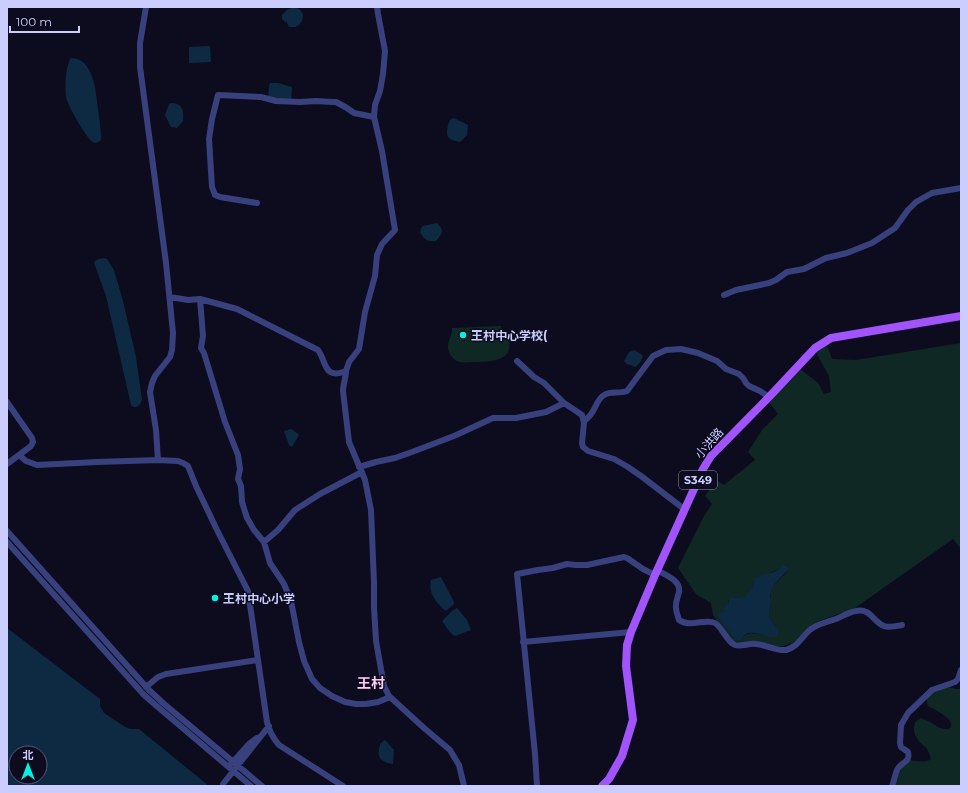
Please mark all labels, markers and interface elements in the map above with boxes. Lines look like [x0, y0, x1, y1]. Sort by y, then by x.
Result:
scale bar [10, 8, 79, 34]
text: 100 m [16, 14, 52, 29]
place label: 王村中心学校( [471, 328, 548, 343]
marker: 王村中心学校( [458, 330, 468, 340]
street label: 小洪路 [692, 424, 726, 462]
road number: S349 [679, 471, 717, 489]
place label: 王村中心小学 [223, 591, 295, 606]
marker: 王村中心小学 [210, 593, 220, 603]
district label: 王村 [357, 674, 385, 692]
north arrow [8, 745, 48, 785]
text: 北 [23, 748, 34, 762]

